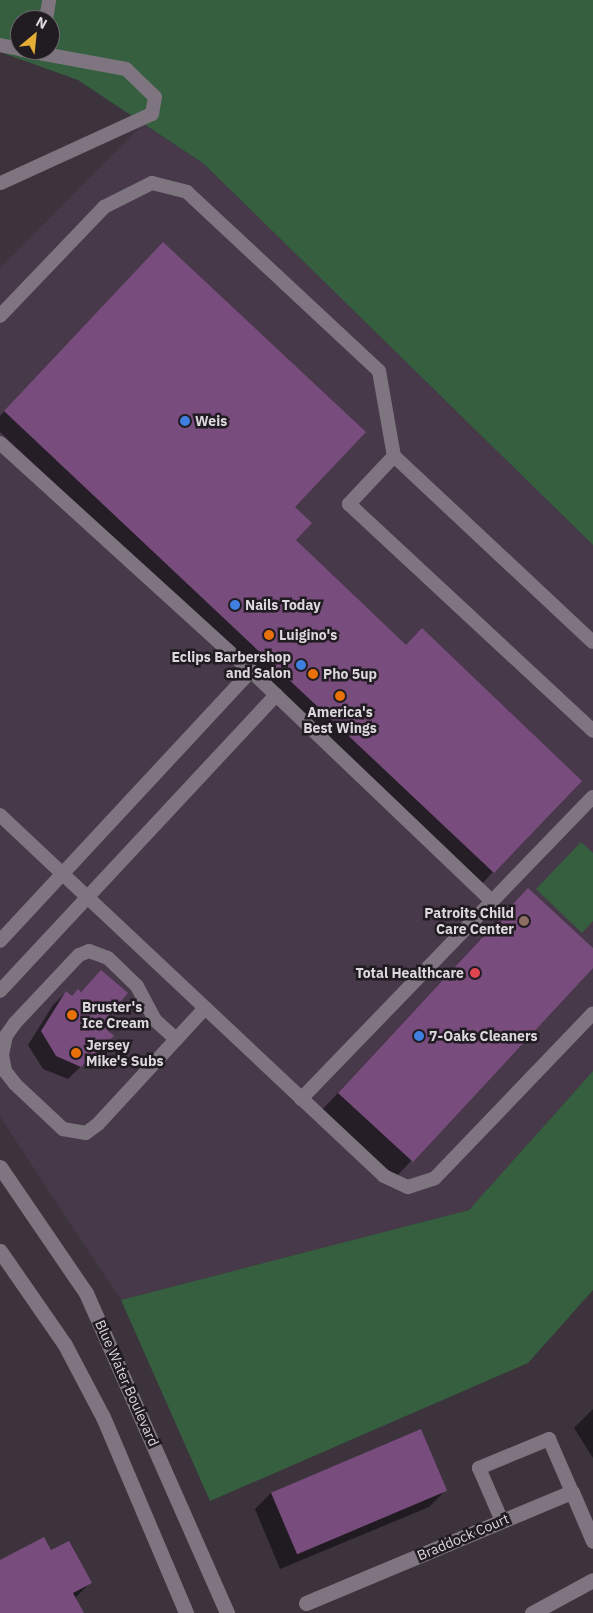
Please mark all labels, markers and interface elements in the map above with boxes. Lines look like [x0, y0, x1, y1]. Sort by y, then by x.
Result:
north arrow [10, 10, 60, 60]
text: N [33, 12, 50, 33]
place label: Weis [195, 413, 227, 429]
marker: Weis [179, 415, 191, 427]
place label: Nails Today [245, 597, 321, 613]
marker: Nails Today [229, 599, 241, 611]
place label: Luigino's [279, 627, 337, 643]
marker: Luigino's [263, 629, 275, 641]
place label: Eclips Barbershop and Salon [171, 649, 291, 682]
marker: Eclips Barbershop and Salon [295, 659, 307, 671]
place label: Pho 5up [323, 666, 377, 682]
marker: Pho 5up [307, 668, 319, 680]
marker: America's Best Wings [334, 690, 346, 702]
place label: America's Best Wings [303, 704, 377, 736]
place label: Patroits Child Care Center [424, 905, 514, 938]
marker: Patroits Child Care Center [518, 915, 530, 927]
place label: Total Healthcare [356, 965, 464, 981]
marker: Total Healthcare [468, 966, 482, 980]
place label: Bruster's Ice Cream [82, 999, 149, 1032]
marker: Bruster's Ice Cream [66, 1009, 78, 1021]
place label: 7-Oaks Cleaners [429, 1028, 538, 1044]
marker: 7-Oaks Cleaners [413, 1030, 425, 1042]
place label: Jersey Mike's Subs [86, 1037, 164, 1070]
marker: Jersey Mike's Subs [70, 1047, 82, 1059]
street label: Blue Water Boulevard [92, 1317, 162, 1449]
street label: Braddock Court [415, 1510, 511, 1564]

